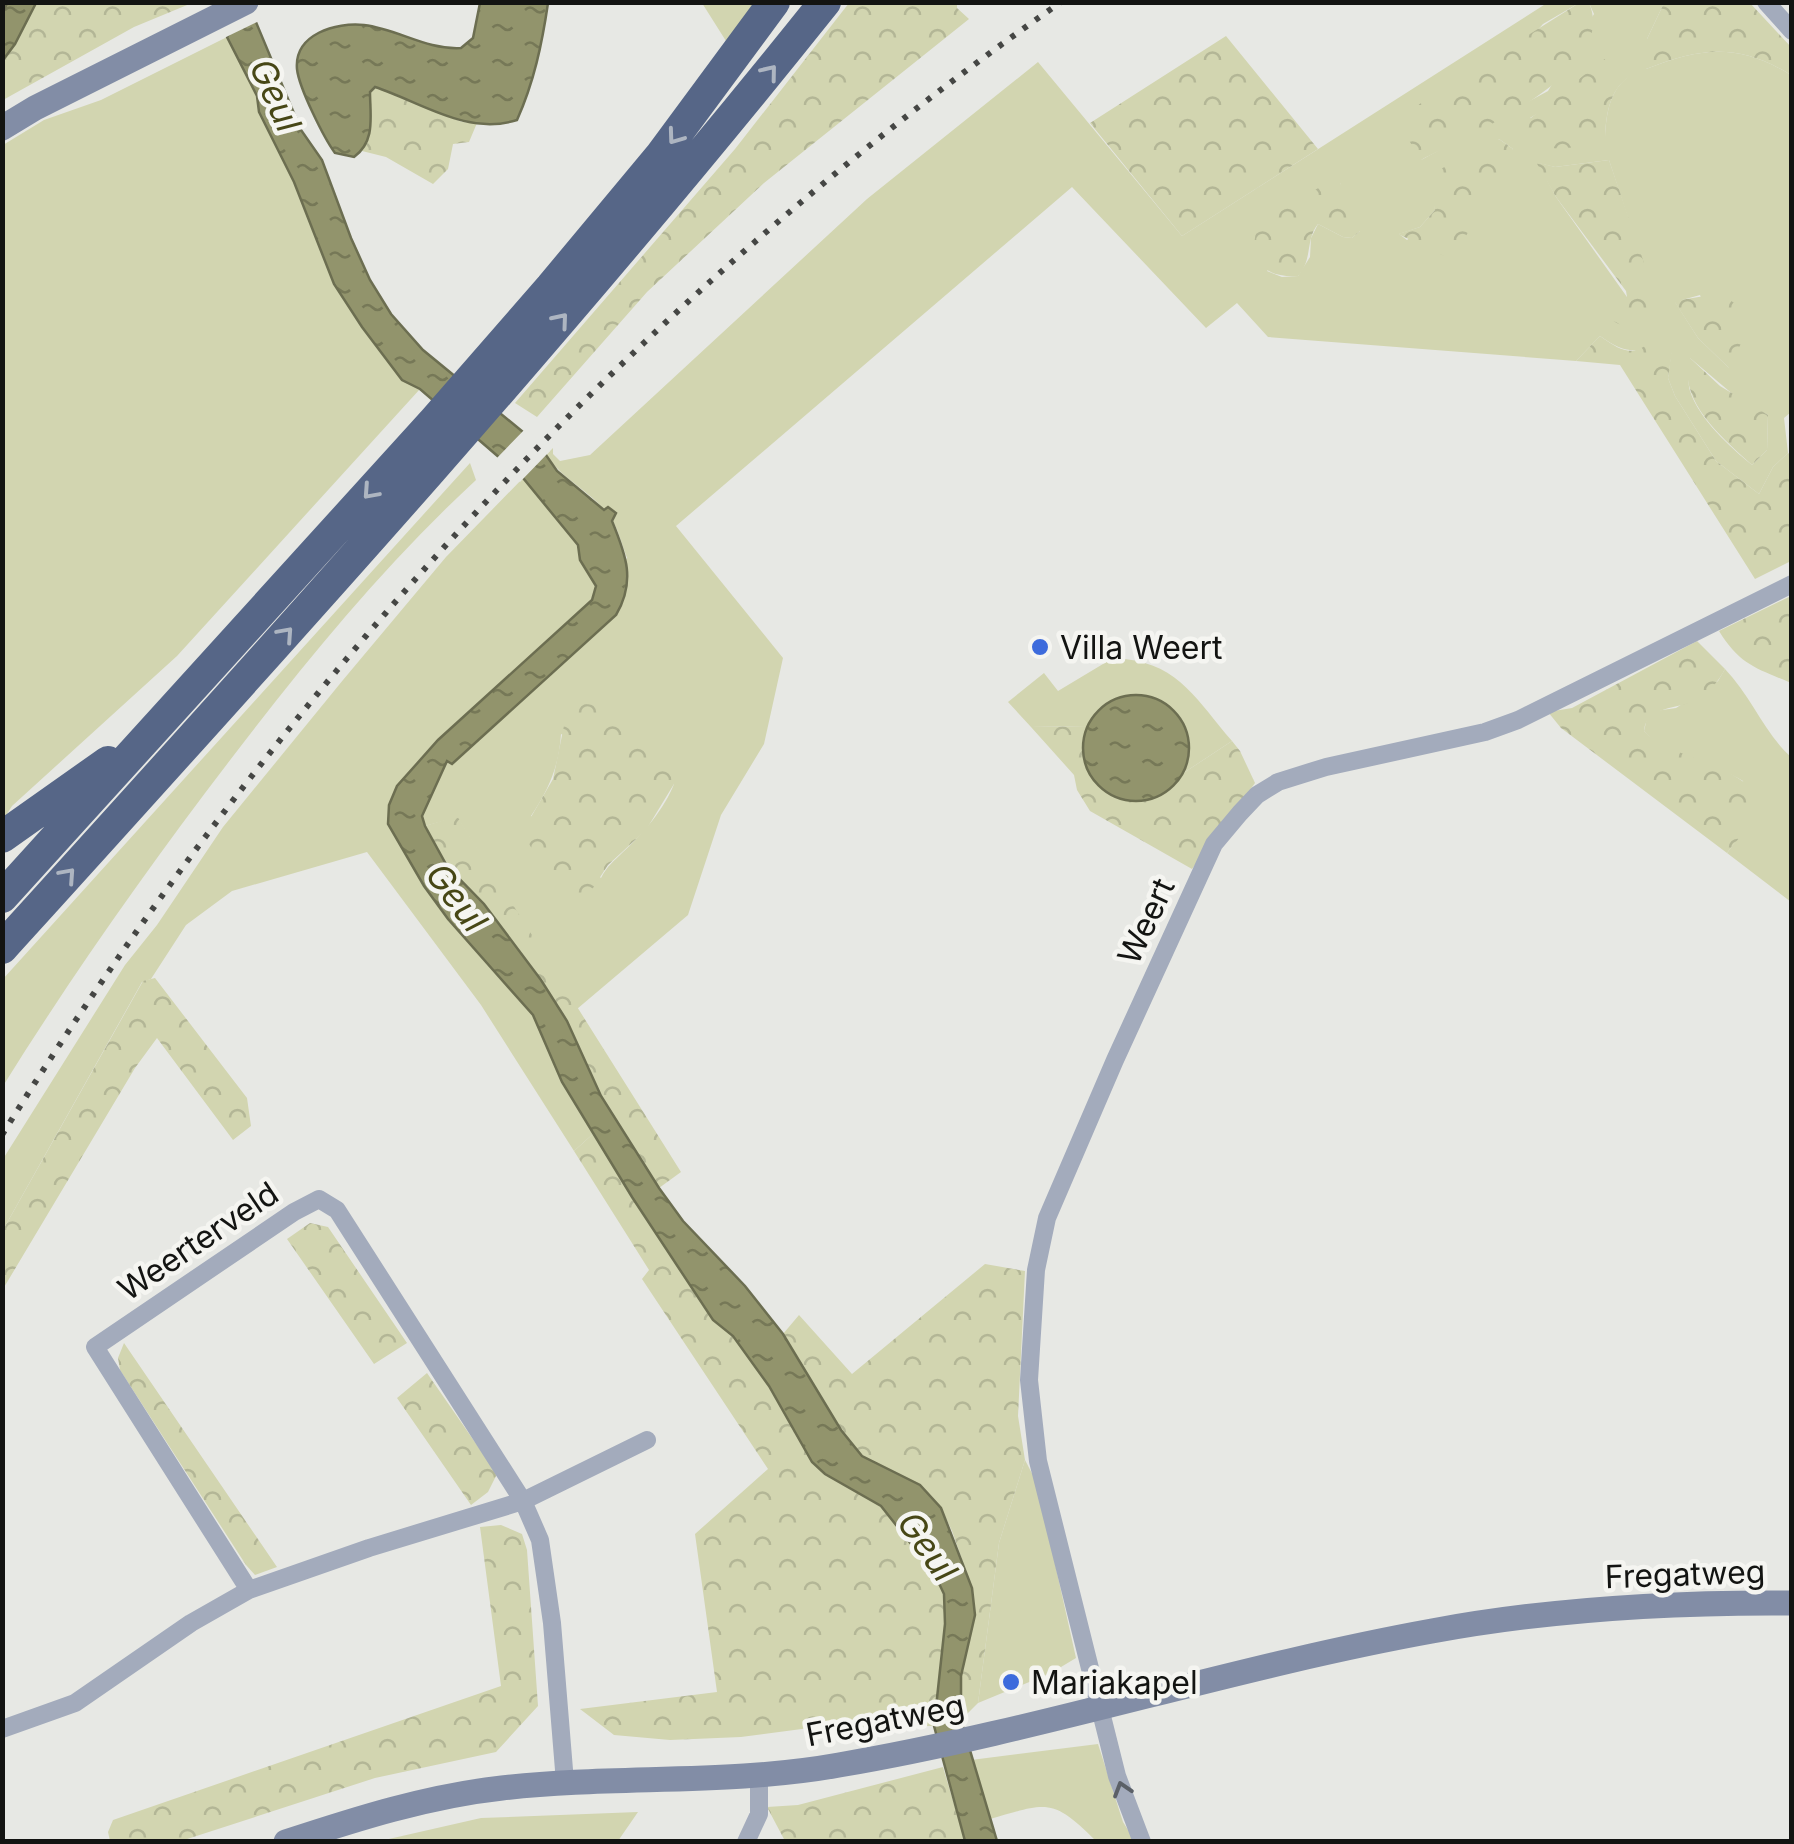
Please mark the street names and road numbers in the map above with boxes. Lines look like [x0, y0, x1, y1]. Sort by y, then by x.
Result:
street label: Weert [1109, 872, 1183, 970]
street label: Weerterveld [111, 1173, 285, 1309]
street label: Fregatweg [1604, 1552, 1766, 1596]
street label: Fregatweg [802, 1686, 968, 1754]

